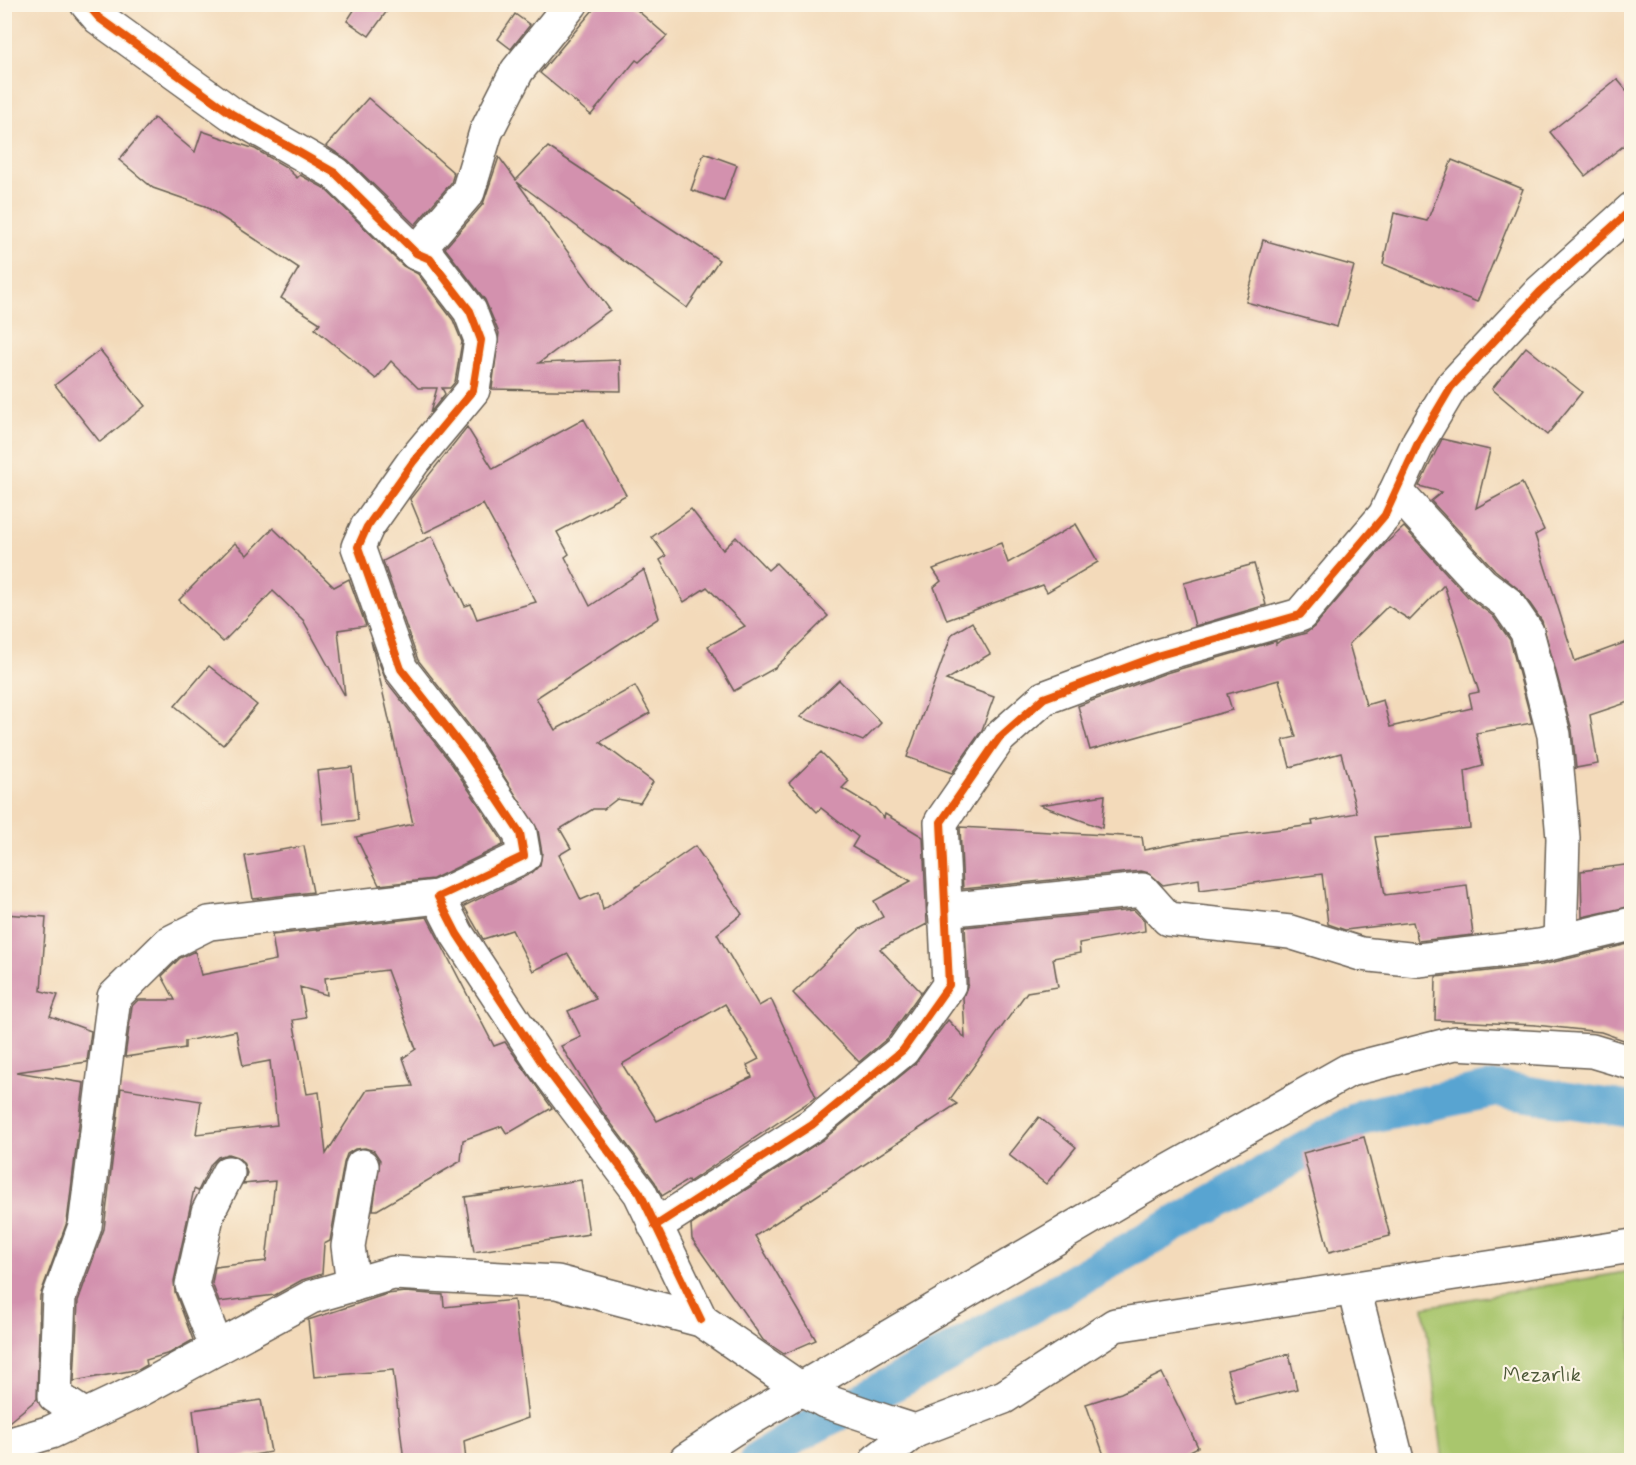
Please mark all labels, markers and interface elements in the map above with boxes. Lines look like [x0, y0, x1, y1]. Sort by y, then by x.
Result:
park label: Mezarlık [1503, 1362, 1581, 1389]

